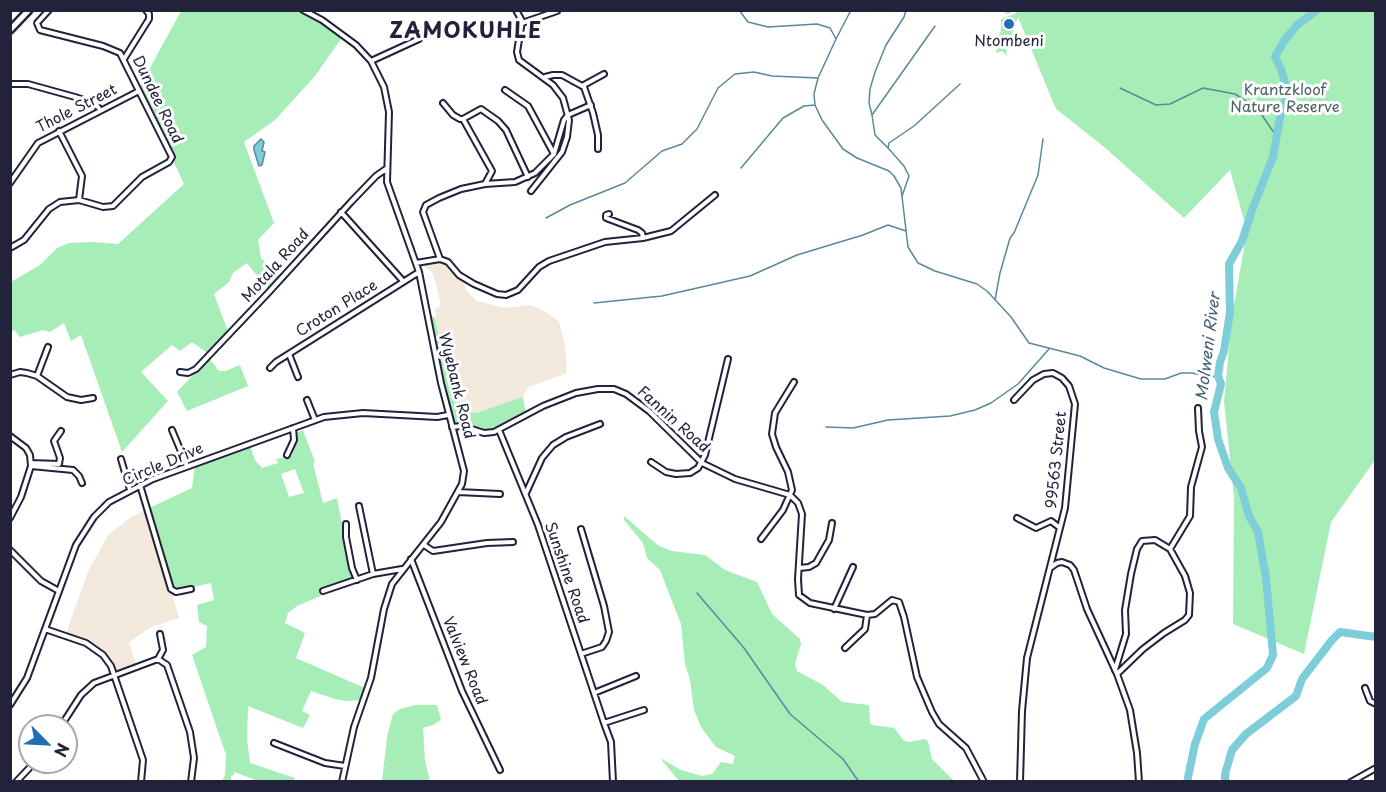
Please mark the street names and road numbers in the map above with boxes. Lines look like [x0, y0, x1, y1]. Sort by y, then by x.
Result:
street label: Dundee Road [128, 53, 186, 147]
street label: Thole Street [34, 81, 120, 137]
street label: Motala Road [239, 226, 313, 306]
street label: Croton Place [293, 277, 381, 341]
street label: Wyebank Road [434, 331, 478, 441]
street label: Fannin Road [633, 383, 713, 457]
street label: 99563 Street [1043, 411, 1071, 509]
street label: Circle Drive [120, 440, 206, 490]
street label: Sunshine Road [540, 520, 592, 626]
street label: Valview Road [438, 614, 490, 708]

